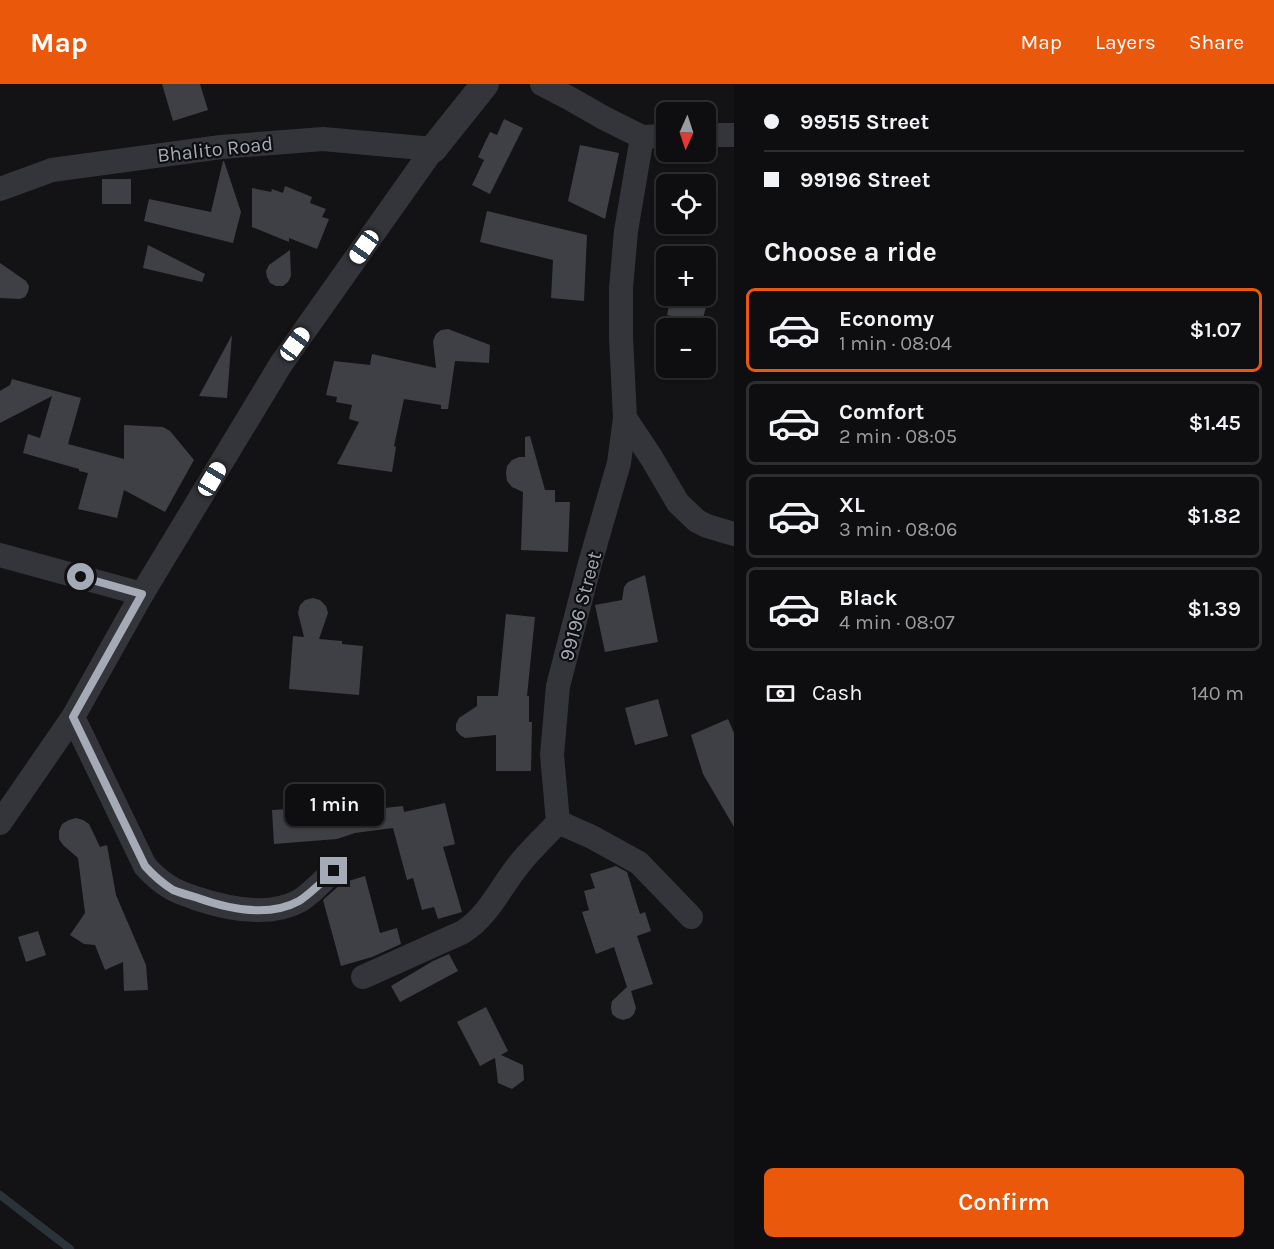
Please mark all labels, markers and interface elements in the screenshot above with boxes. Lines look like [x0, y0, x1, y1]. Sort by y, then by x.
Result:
text: Map [30, 26, 88, 59]
text: Map [1020, 30, 1062, 54]
text: Layers [1095, 30, 1156, 54]
text: Share [1189, 30, 1244, 54]
north arrow [656, 102, 716, 162]
map controls [656, 102, 716, 378]
text: 99515 Street [800, 109, 929, 135]
street label: Bhalito Road [156, 132, 274, 167]
text: 99196 Street [800, 167, 930, 193]
button: locate [656, 174, 716, 234]
car [346, 227, 382, 267]
text: Choose a ride [764, 236, 937, 268]
button: + [656, 246, 716, 306]
icon: car [767, 303, 821, 357]
text: Economy [839, 306, 934, 332]
text: $1.07 [1190, 317, 1241, 343]
button: − [656, 318, 716, 378]
car [277, 324, 313, 364]
text: 1 min · 08:04 [839, 332, 952, 355]
icon: car [767, 396, 821, 450]
text: Comfort [839, 399, 924, 425]
text: $1.45 [1188, 410, 1241, 436]
text: 2 min · 08:05 [839, 425, 957, 448]
car [195, 459, 229, 499]
icon: car [767, 489, 821, 543]
text: XL [839, 492, 865, 518]
text: $1.82 [1187, 503, 1241, 529]
text: 3 min · 08:06 [839, 518, 957, 541]
street label: 99196 Street [555, 548, 606, 663]
route start [67, 563, 94, 590]
icon: car [767, 582, 821, 636]
text: Black [839, 585, 898, 611]
text: $1.39 [1187, 596, 1241, 622]
text: 4 min · 08:07 [839, 611, 955, 634]
icon: cash [764, 677, 797, 710]
text: Cash [812, 680, 862, 706]
text: 140 m [1191, 682, 1244, 705]
callout: 1 min [284, 784, 384, 826]
text: 1 min [310, 793, 359, 816]
route end [320, 857, 347, 884]
button: Confirm [764, 1168, 1244, 1237]

